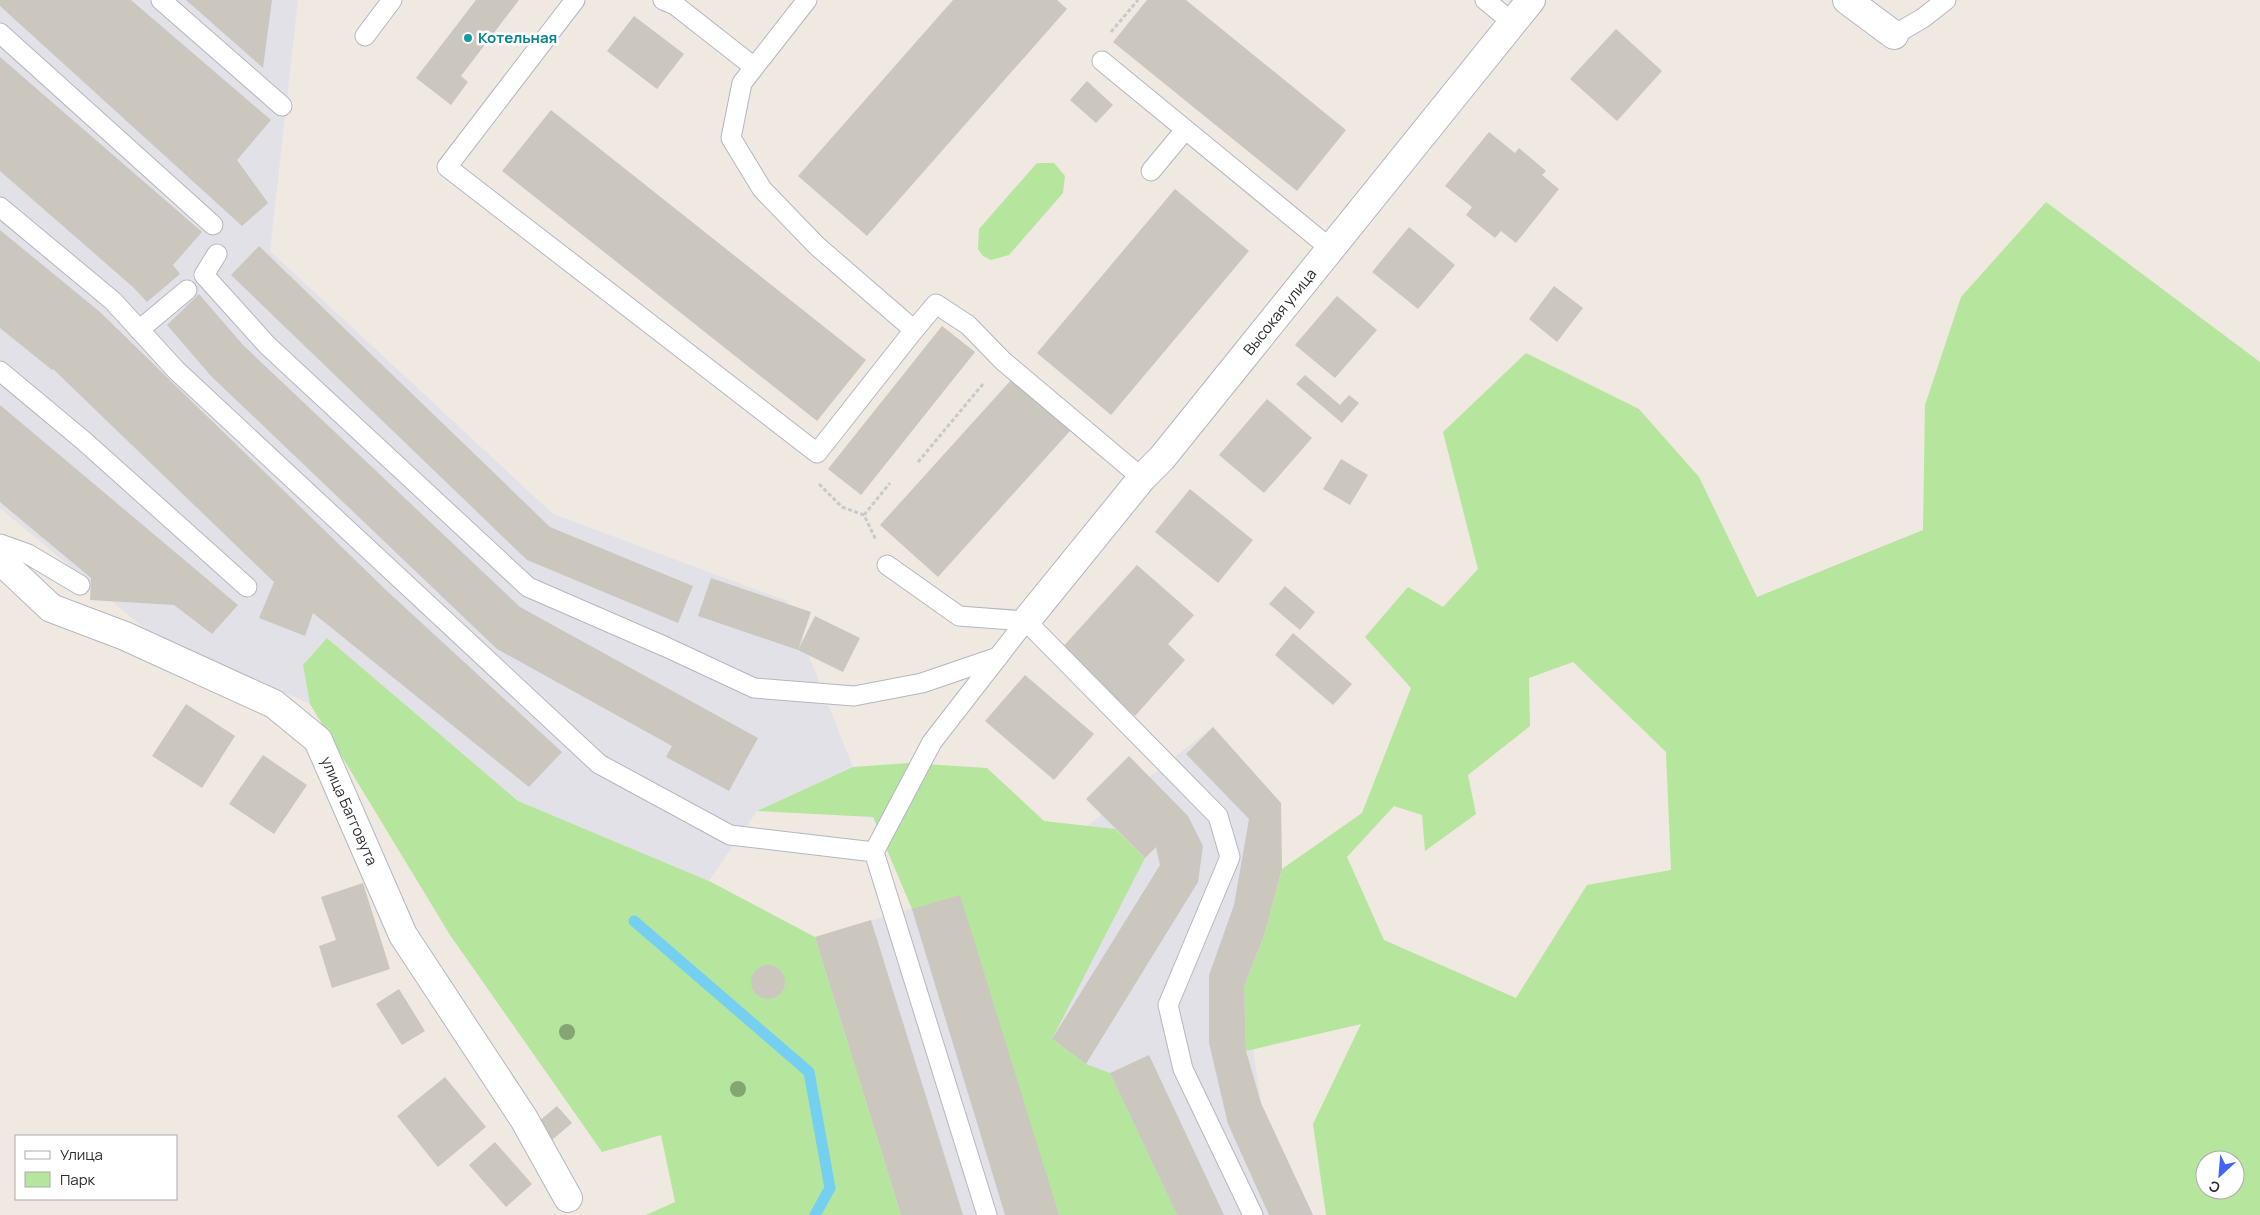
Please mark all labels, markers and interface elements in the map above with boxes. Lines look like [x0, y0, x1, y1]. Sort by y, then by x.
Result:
place label: Котельная [478, 27, 557, 48]
marker: Котельная [462, 32, 474, 44]
street label: Высокая улица [1238, 264, 1321, 359]
street label: улица Багговута [316, 753, 383, 869]
legend [15, 1135, 178, 1200]
text: Улица [60, 1144, 103, 1165]
north arrow [2195, 1150, 2245, 1200]
text: Парк [60, 1169, 96, 1190]
text: С [2205, 1176, 2223, 1198]

